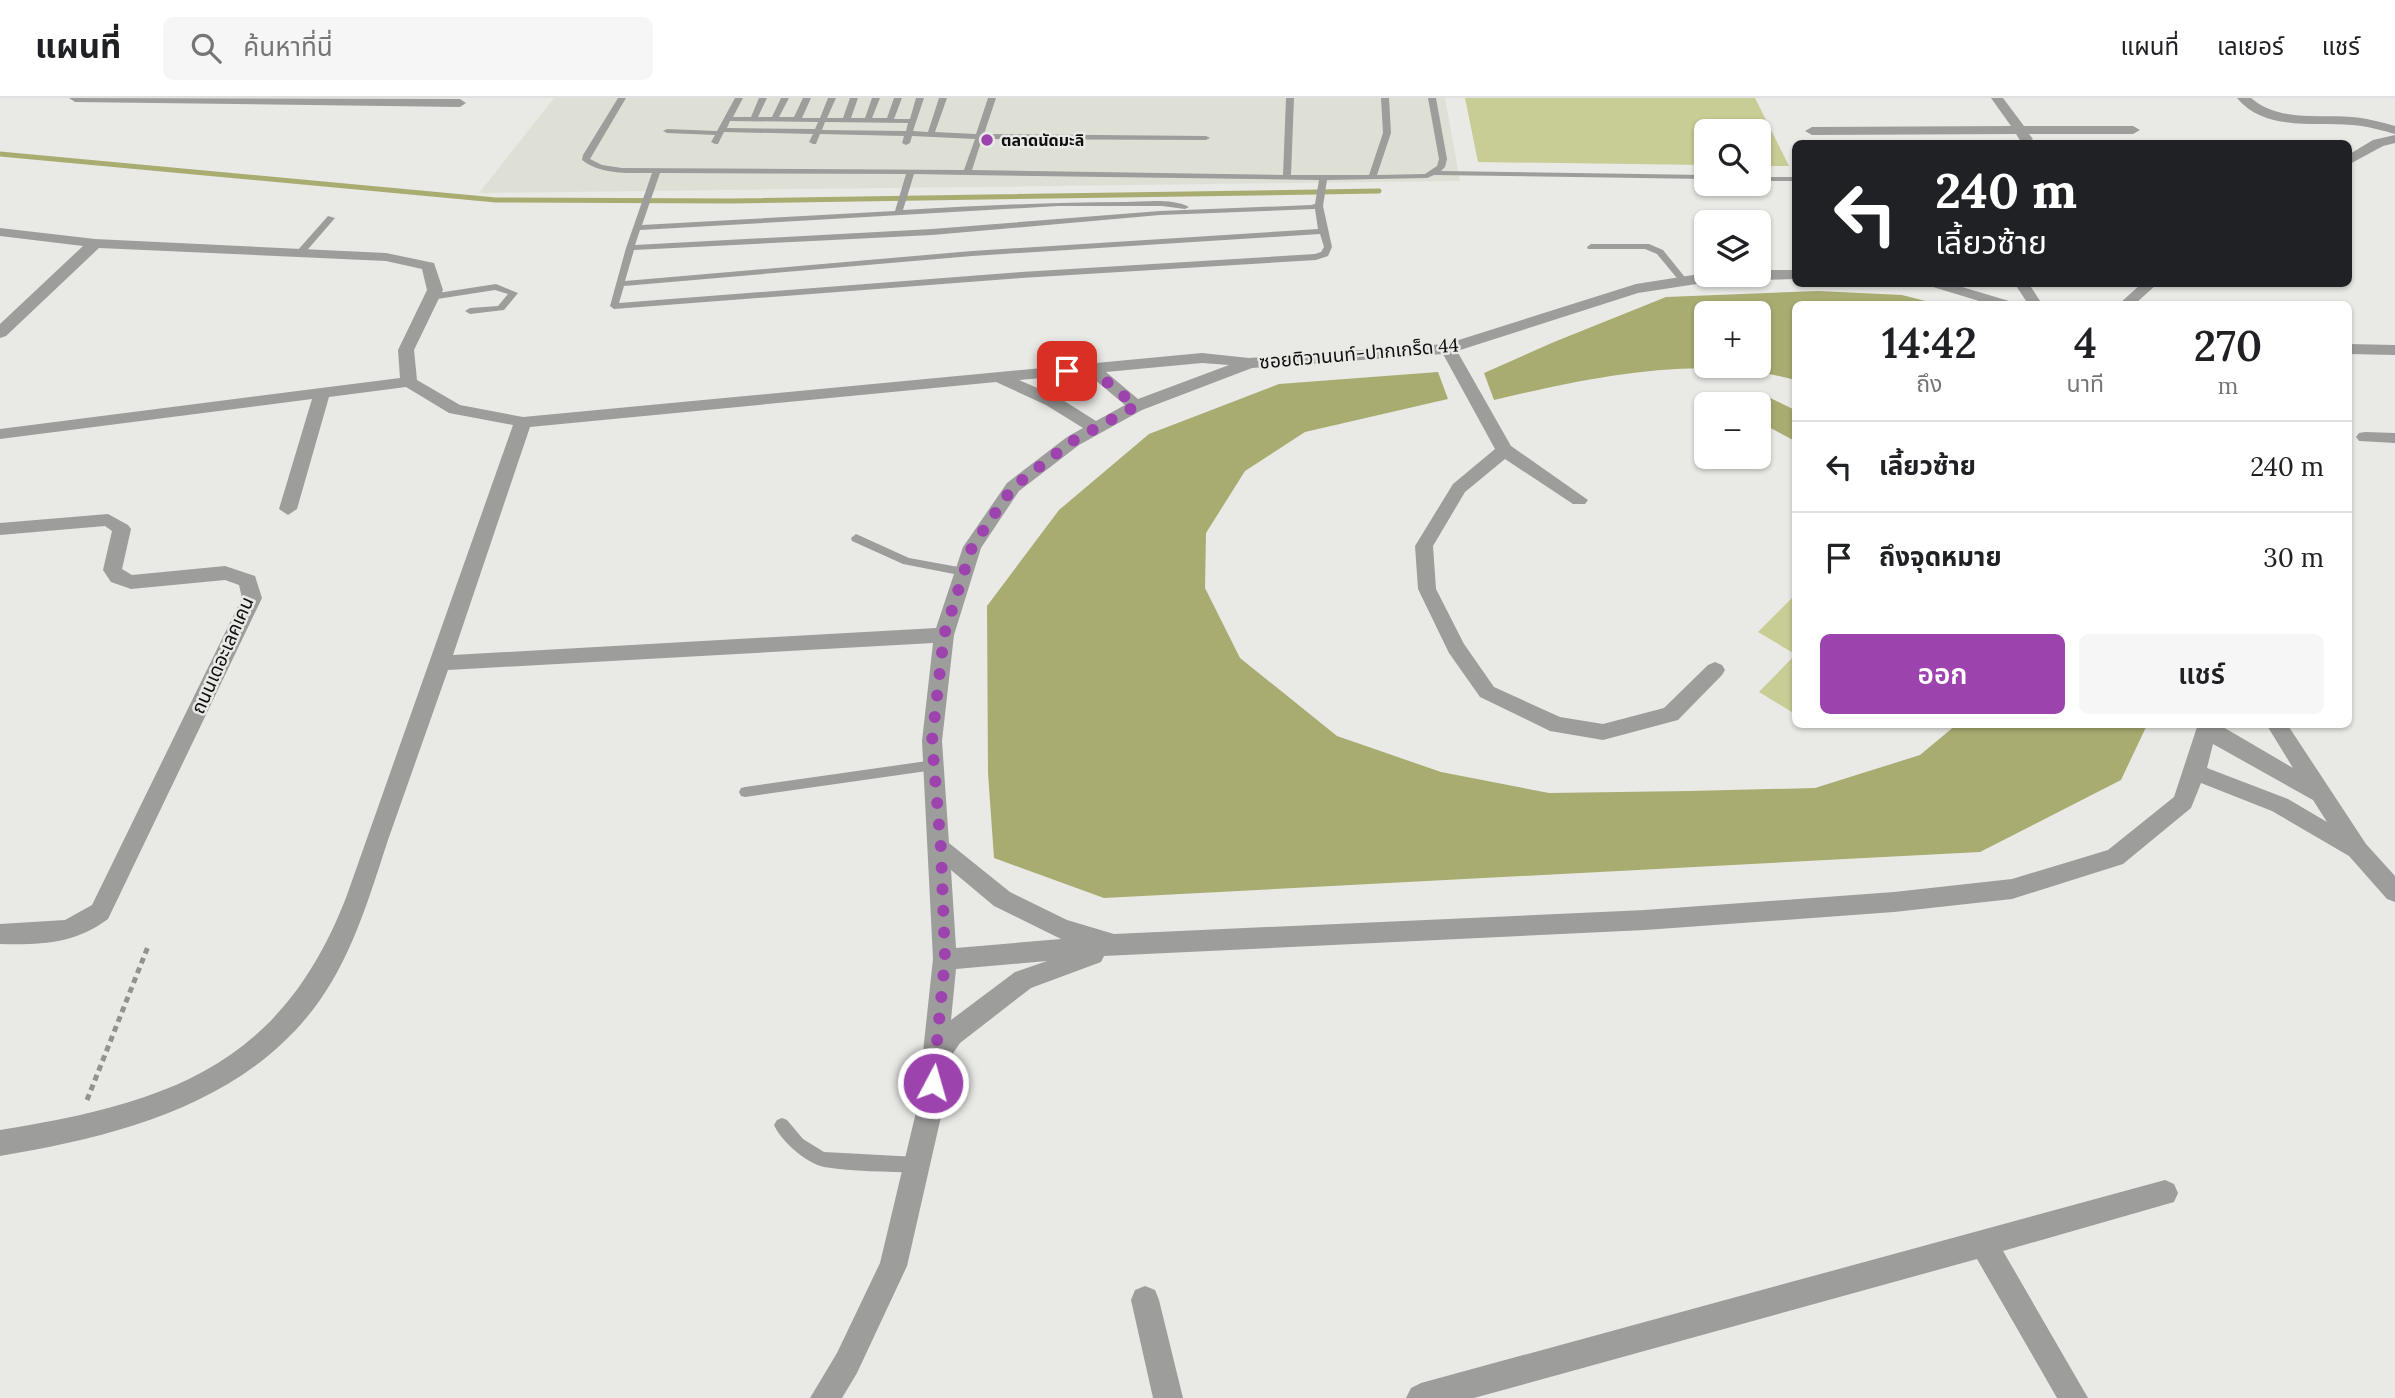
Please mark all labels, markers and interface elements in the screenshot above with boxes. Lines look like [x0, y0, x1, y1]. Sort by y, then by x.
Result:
search box [163, 17, 653, 80]
text: แผนที่ [35, 25, 121, 67]
icon: search [187, 29, 225, 67]
text: ค้นหาที่นี่ [243, 30, 333, 63]
text: แผนที่ [2121, 31, 2179, 62]
text: เลเยอร์ [2217, 31, 2284, 62]
text: แชร์ [2322, 31, 2360, 62]
map controls [1694, 119, 1771, 469]
button: search [1694, 119, 1771, 196]
place label: ตลาดนัดมะลิ [1001, 130, 1084, 150]
marker: ตลาดนัดมะลิ [979, 132, 995, 148]
text: 240 m [1935, 159, 2077, 221]
icon: left [1820, 168, 1911, 259]
button: layers [1694, 210, 1771, 287]
text: เลี้ยวซ้าย [1935, 222, 2047, 263]
button: + [1694, 301, 1771, 378]
text: 14:42 [1882, 316, 1977, 370]
text: 4 [2074, 316, 2097, 370]
text: 270 [2194, 319, 2262, 373]
street label: ซอยติวานนท์-ปากเกร็ด 44 [1258, 332, 1460, 374]
pin [1037, 341, 1097, 401]
icon: arrive [1048, 352, 1086, 390]
text: ถึง [1916, 369, 1942, 398]
text: นาที [2067, 369, 2104, 398]
text: m [2218, 371, 2238, 400]
button: − [1694, 392, 1771, 469]
icon: left [1820, 448, 1858, 486]
text: เลี้ยวซ้าย [1879, 449, 1976, 482]
text: 240 m [2250, 450, 2324, 483]
icon: arrive [1820, 539, 1858, 577]
text: ถึงจุดหมาย [1879, 540, 2002, 573]
text: 30 m [2263, 541, 2324, 574]
street label: ถนนเดอะเลคเคน [185, 593, 259, 717]
button: ออก [1820, 634, 2065, 714]
button: แชร์ [2079, 634, 2324, 714]
position arrow [896, 1046, 970, 1120]

